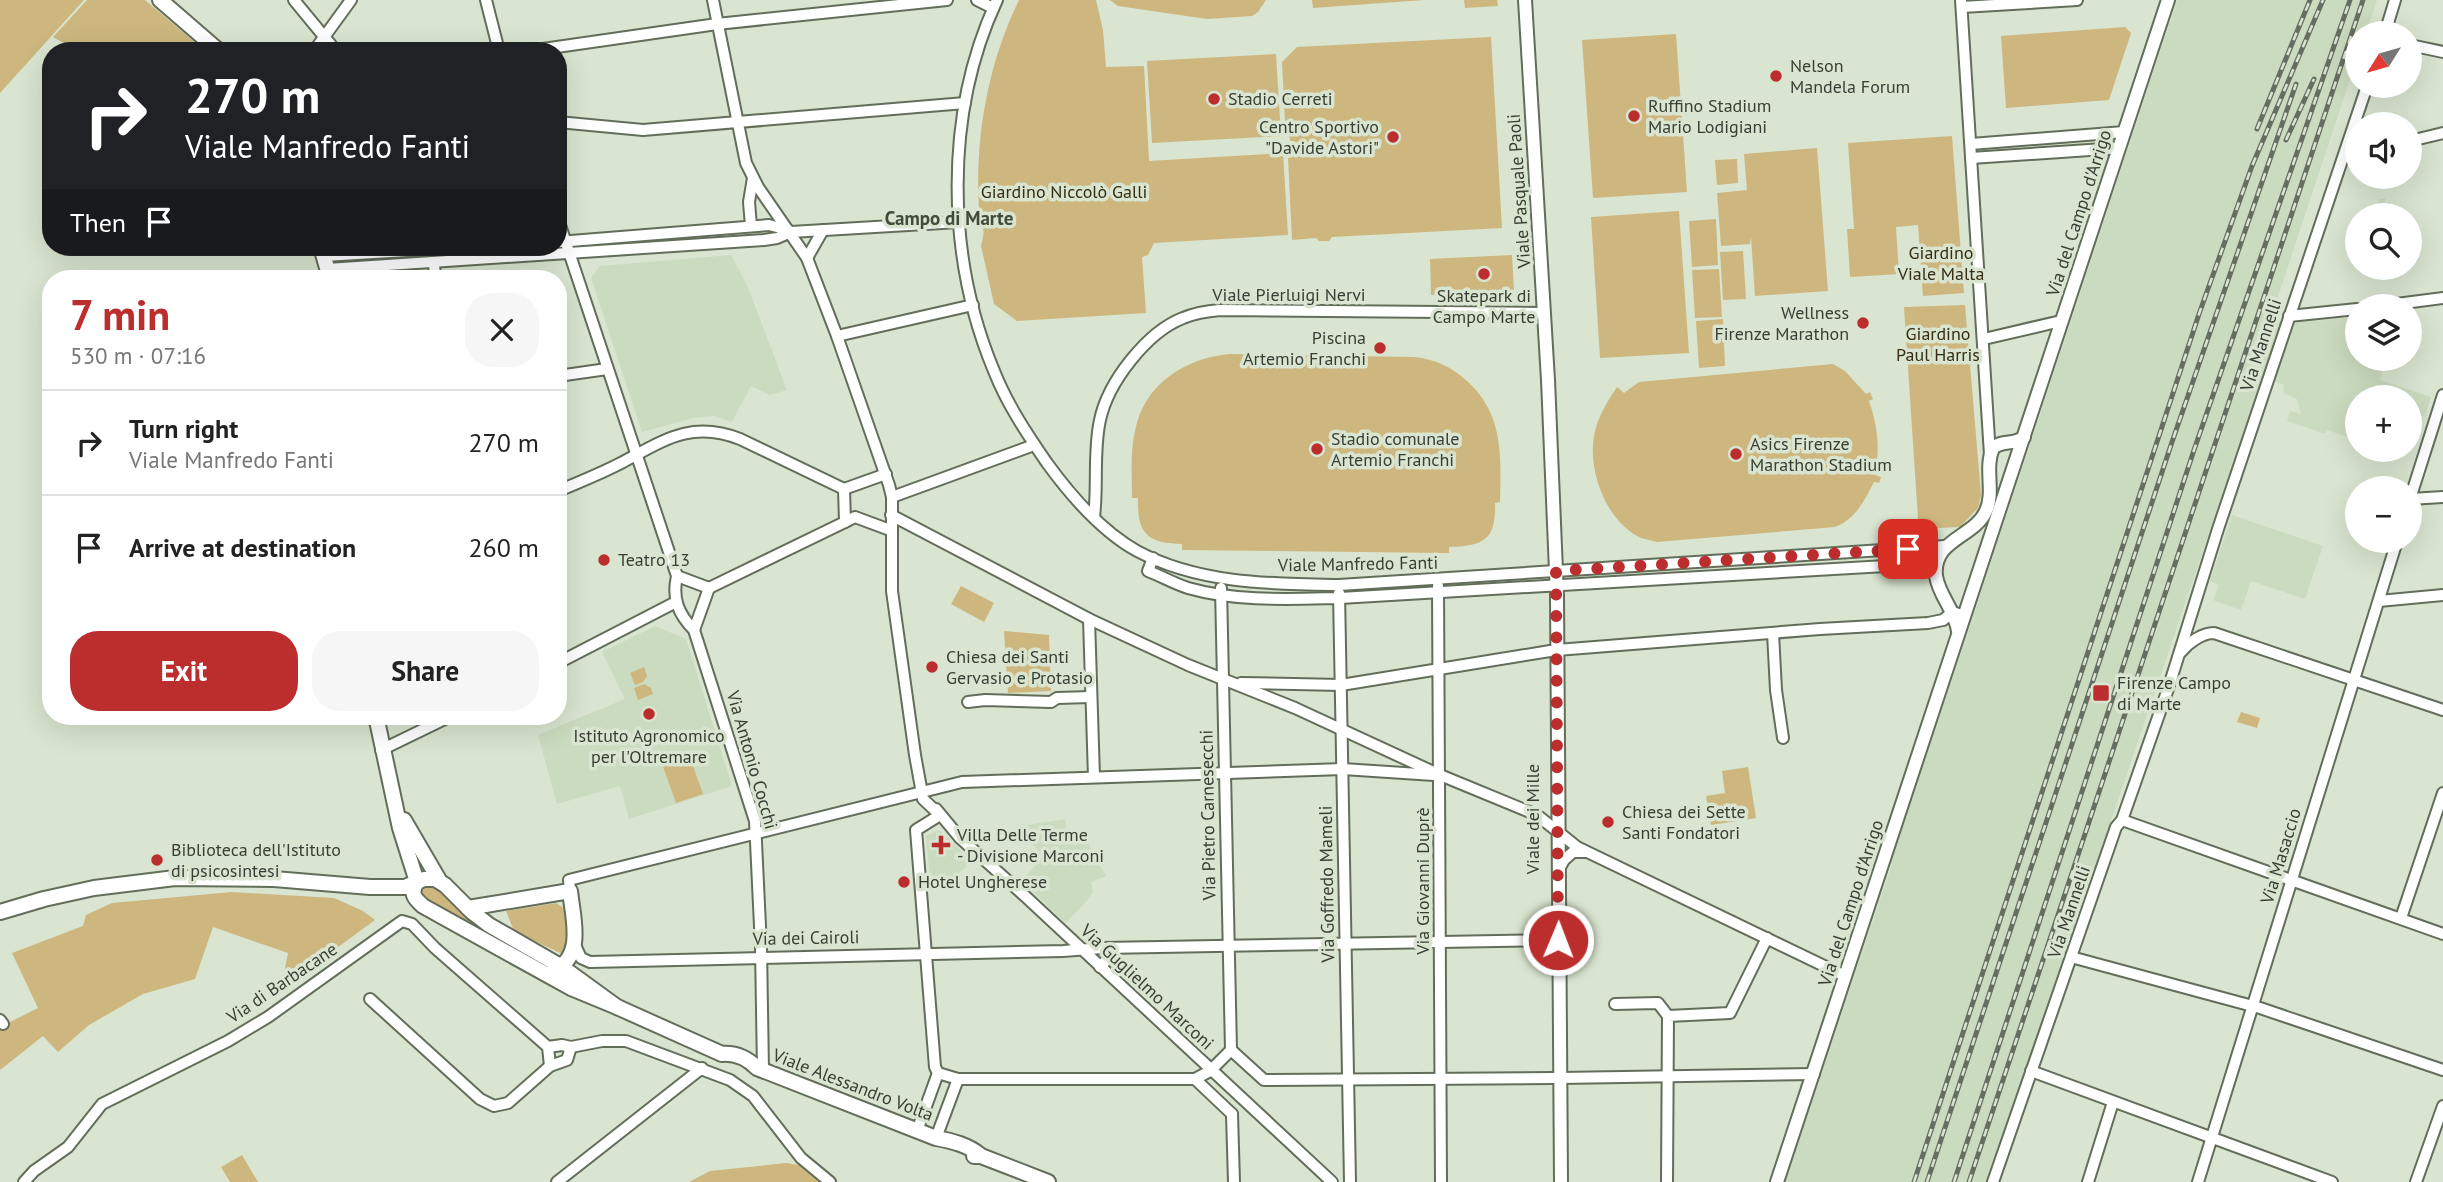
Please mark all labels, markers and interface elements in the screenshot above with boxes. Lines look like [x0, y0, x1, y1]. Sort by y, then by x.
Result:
north arrow [2345, 21, 2422, 98]
map controls [2345, 21, 2422, 553]
place label: Nelson Mandela Forum [1790, 54, 1910, 98]
text: 270 m [185, 63, 320, 127]
marker: Nelson Mandela Forum [1768, 68, 1784, 84]
icon: right [70, 70, 161, 161]
place label: Stadio Cerreti [1228, 87, 1333, 110]
marker: Stadio Cerreti [1206, 91, 1222, 107]
place label: Ruffino Stadium Mario Lodigiani [1648, 94, 1771, 138]
marker: Ruffino Stadium Mario Lodigiani [1626, 108, 1642, 124]
button: sound [2345, 112, 2422, 189]
street label: Viale Pasquale Paoli [1502, 113, 1535, 270]
place label: Centro Sportivo "Davide Astori" [1259, 115, 1379, 159]
text: Viale Manfredo Fanti [185, 125, 470, 167]
street label: Via del Campo d'Arrigo [2040, 127, 2116, 300]
marker: Centro Sportivo "Davide Astori" [1385, 129, 1401, 145]
park label: Giardino Niccolò Galli [981, 180, 1147, 203]
icon: arrive [140, 203, 178, 241]
button: search [2345, 203, 2422, 280]
text: Then [70, 206, 126, 239]
district label: Campo di Marte [885, 206, 1013, 230]
park label: Giardino Viale Malta [1897, 241, 1984, 285]
marker: Skatepark di Campo Marte [1476, 266, 1492, 282]
street label: Viale Pierluigi Nervi [1211, 283, 1366, 306]
place label: Skatepark di Campo Marte [1433, 284, 1535, 328]
text: 7 min [70, 287, 170, 342]
button: close [465, 293, 539, 367]
button: layers [2345, 294, 2422, 371]
street label: Via Mannelli [2234, 296, 2286, 395]
place label: Wellness Firenze Marathon [1714, 301, 1849, 345]
marker: Wellness Firenze Marathon [1855, 315, 1871, 331]
park label: Giardino Paul Harris [1896, 322, 1980, 366]
place label: Piscina Artemio Franchi [1243, 326, 1366, 370]
marker: Piscina Artemio Franchi [1372, 340, 1388, 356]
text: 530 m · 07:16 [70, 341, 206, 370]
button: + [2345, 385, 2422, 462]
text: Turn right [129, 412, 238, 445]
icon: right [70, 424, 108, 462]
text: 270 m [468, 426, 539, 459]
place label: Stadio comunale Artemio Franchi [1331, 427, 1459, 471]
place label: Asics Firenze Marathon Stadium [1750, 432, 1892, 476]
marker: Stadio comunale Artemio Franchi [1309, 441, 1325, 457]
text: Viale Manfredo Fanti [129, 445, 334, 474]
marker: Asics Firenze Marathon Stadium [1728, 446, 1744, 462]
button: − [2345, 476, 2422, 553]
pin [1878, 519, 1938, 579]
icon: arrive [70, 529, 108, 567]
icon: arrive [1889, 530, 1927, 568]
text: Arrive at destination [129, 531, 356, 564]
text: 260 m [468, 531, 539, 564]
place label: Teatro 13 [618, 548, 690, 571]
street label: Viale Manfredo Fanti [1277, 551, 1438, 576]
marker: Teatro 13 [596, 552, 612, 568]
button: Exit [70, 631, 298, 711]
button: Share [312, 631, 539, 711]
place label: Chiesa dei Santi Gervasio e Protasio [946, 645, 1093, 689]
marker: Chiesa dei Santi Gervasio e Protasio [924, 659, 940, 675]
place label: Firenze Campo di Marte [2117, 671, 2231, 715]
marker: Firenze Campo di Marte [2091, 683, 2111, 703]
street label: Via Antonio Cocchi [721, 687, 783, 832]
marker: Istituto Agronomico per l'Oltremare [641, 706, 657, 722]
place label: Istituto Agronomico per l'Oltremare [573, 724, 725, 768]
street label: Via Pietro Carnesecchi [1195, 730, 1221, 901]
street label: Viale dei Mille [1521, 764, 1544, 875]
place label: Chiesa dei Sette Santi Fondatori [1622, 800, 1746, 844]
street label: Via Goffredo Mameli [1314, 805, 1339, 964]
street label: Via Masaccio [2255, 805, 2306, 907]
street label: Via Giovanni Duprè [1411, 807, 1434, 956]
marker: Chiesa dei Sette Santi Fondatori [1600, 814, 1616, 830]
street label: Via del Campo d'Arrigo [1812, 817, 1888, 990]
place label: Villa Delle Terme - Divisione Marconi [956, 823, 1104, 867]
marker: Villa Delle Terme - Divisione Marconi [931, 835, 951, 855]
place label: Biblioteca dell'Istituto di psicosintesi [171, 838, 341, 882]
marker: Biblioteca dell'Istituto di psicosintesi [149, 852, 165, 868]
street label: Via Mannelli [2042, 863, 2095, 962]
place label: Hotel Ungherese [918, 870, 1047, 893]
marker: Hotel Ungherese [896, 874, 912, 890]
position arrow [1521, 903, 1595, 977]
street label: Via Guglielmo Marconi [1075, 918, 1219, 1054]
street label: Via dei Cairoli [751, 925, 860, 950]
street label: Via di Barbacane [221, 937, 341, 1029]
street label: Viale Alessandro Volta [769, 1043, 937, 1126]

